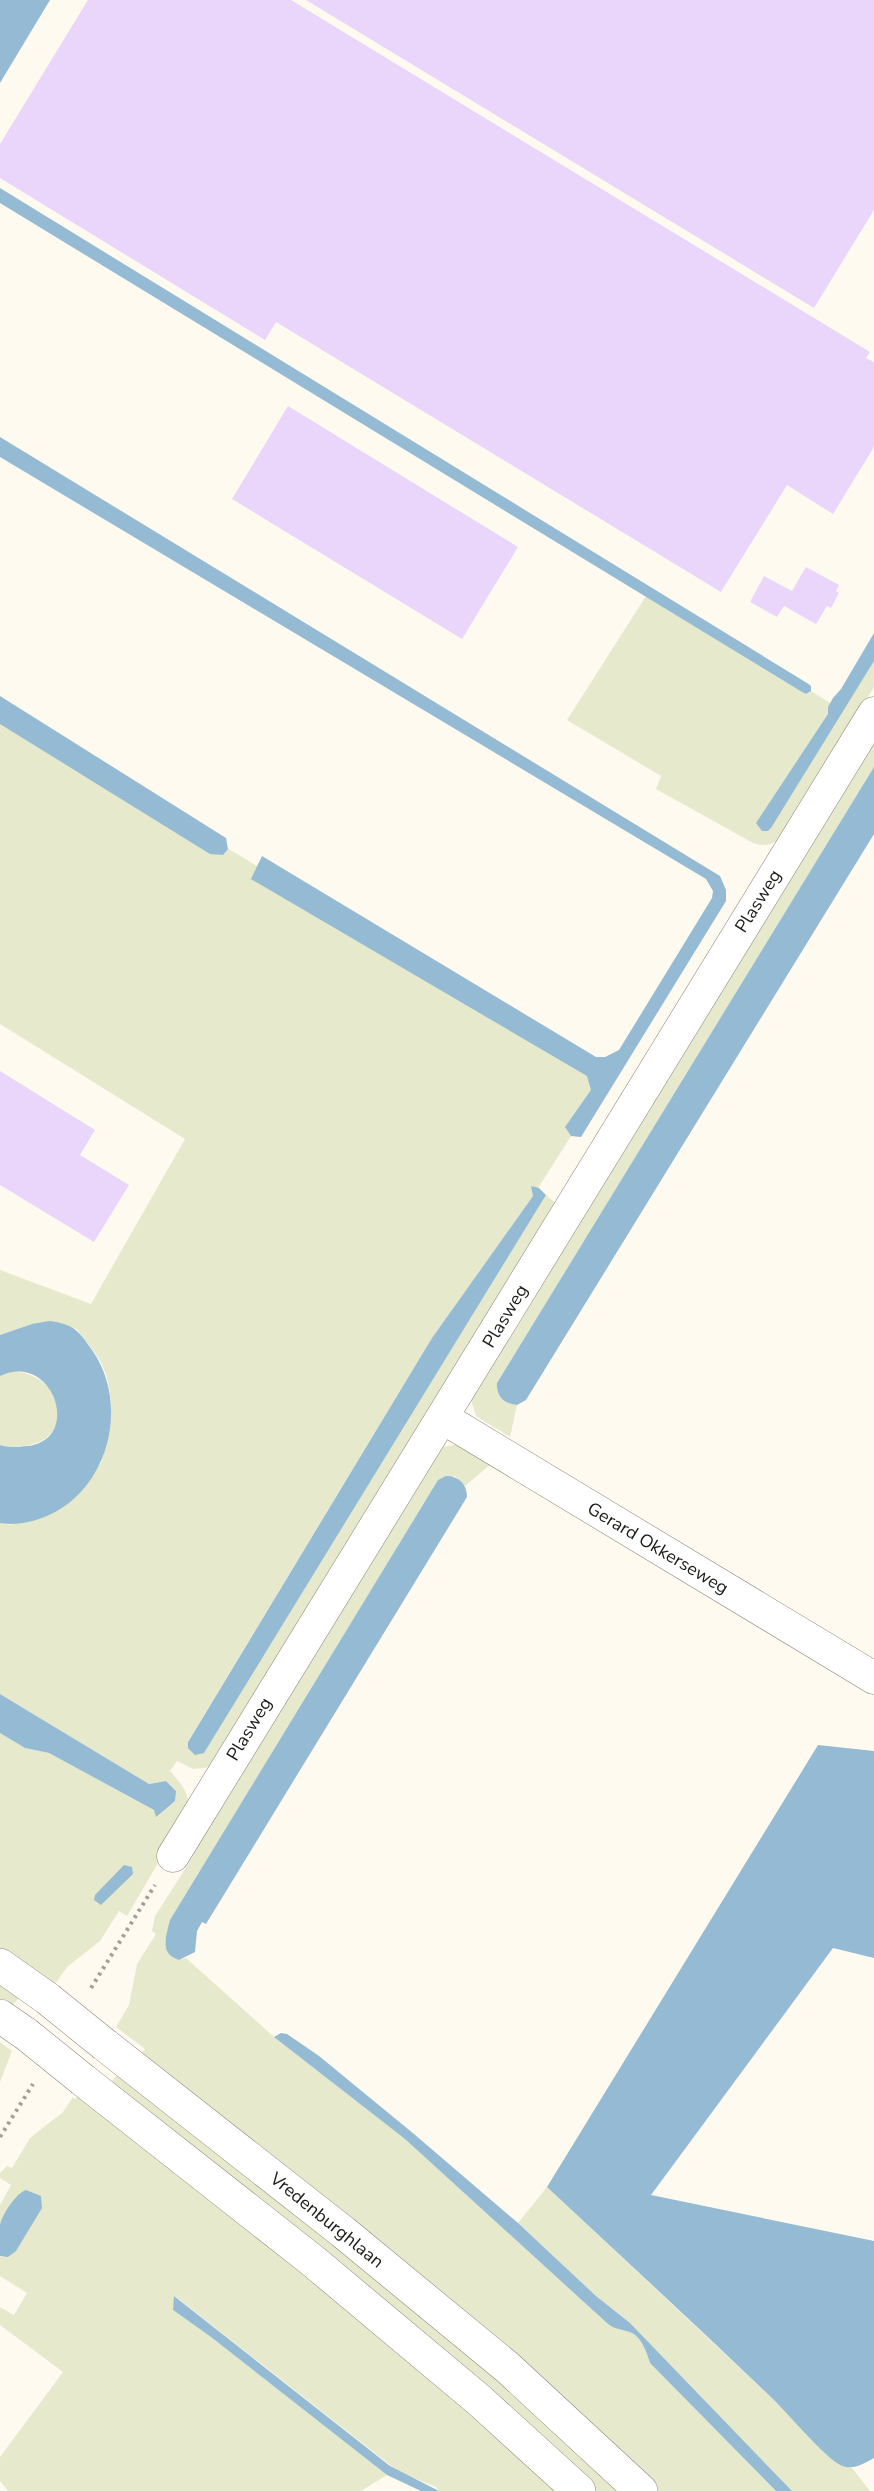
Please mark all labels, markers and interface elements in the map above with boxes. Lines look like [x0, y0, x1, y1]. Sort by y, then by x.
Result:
street label: Plasweg [729, 865, 787, 937]
street label: Plasweg [477, 1280, 533, 1352]
street label: Gerard Okkerseweg [583, 1496, 733, 1600]
street label: Plasweg [221, 1693, 277, 1765]
street label: Vredenburghlaan [264, 2166, 389, 2273]

